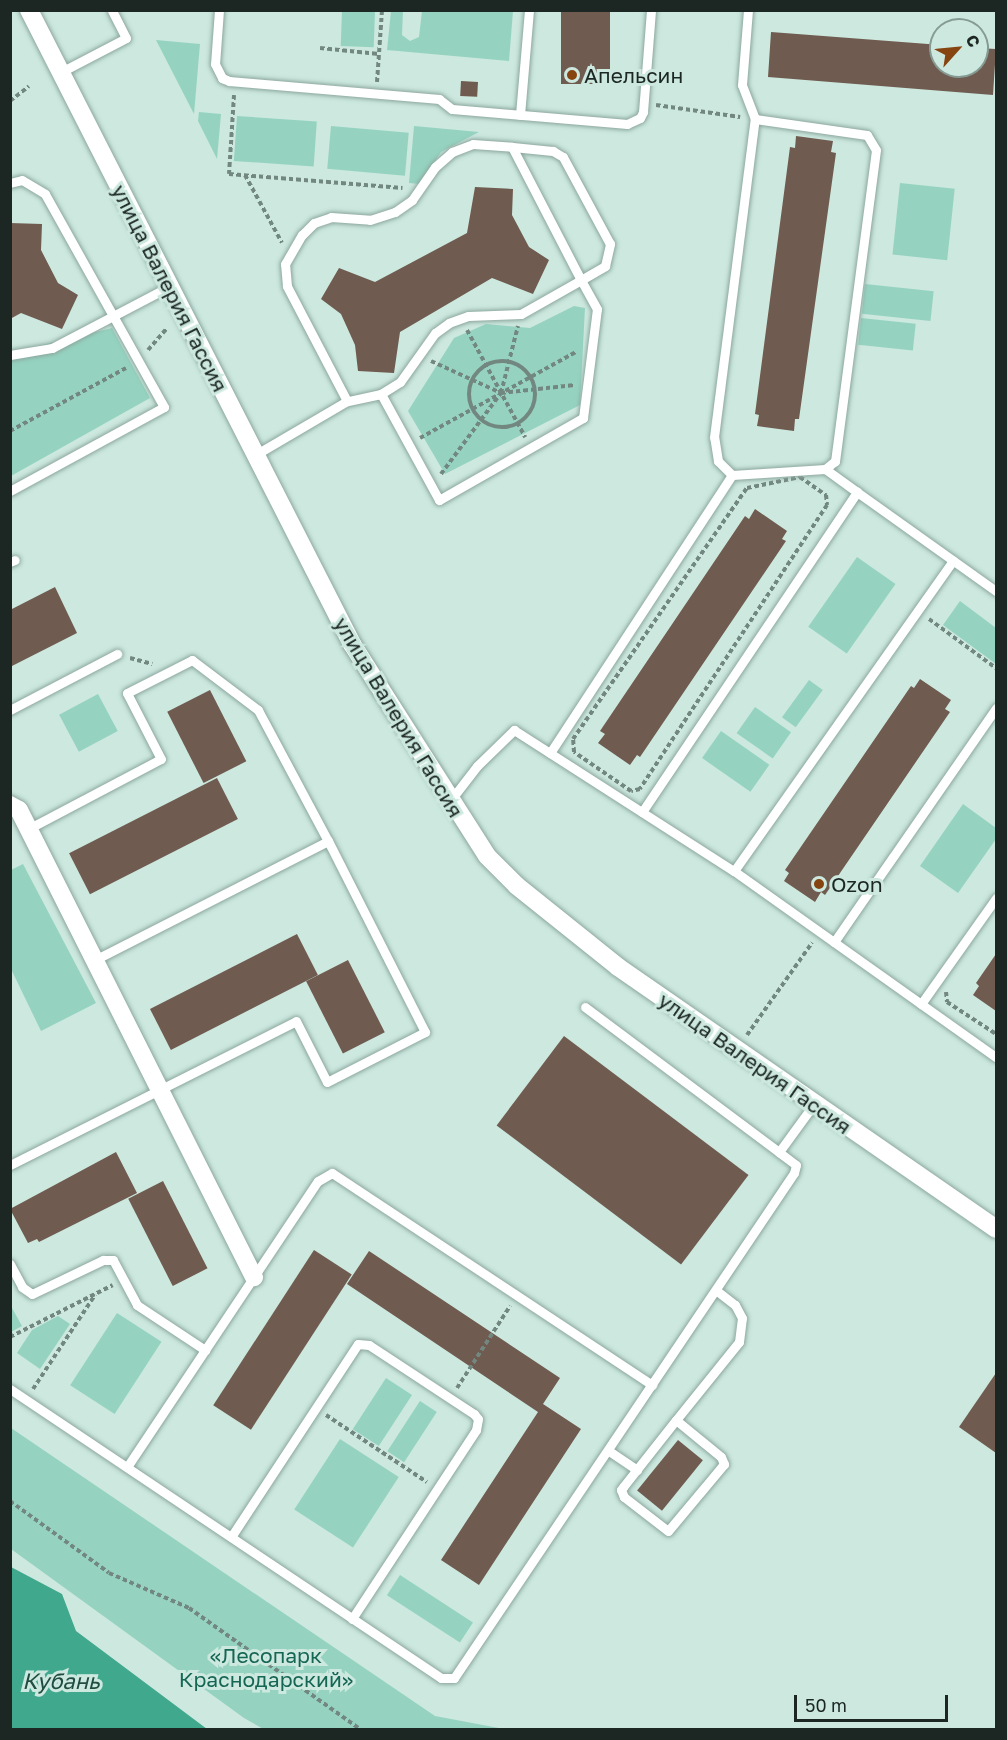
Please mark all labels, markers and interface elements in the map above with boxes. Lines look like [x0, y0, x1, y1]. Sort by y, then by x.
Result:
north arrow [929, 18, 989, 78]
text: С [962, 31, 985, 50]
place label: Апельсин [584, 62, 683, 88]
marker: Апельсин [565, 68, 579, 82]
street label: улица Валерия Гассия [107, 180, 233, 396]
street label: улица Валерия Гассия [329, 612, 469, 822]
place label: Ozon [831, 871, 883, 897]
marker: Ozon [812, 877, 826, 891]
street label: улица Валерия Гассия [654, 987, 856, 1139]
park label: «Лесопарк Краснодарский» [179, 1642, 353, 1692]
water label: Кубань [22, 1668, 100, 1694]
scale bar [797, 1683, 952, 1721]
text: 50 m [805, 1694, 847, 1716]

